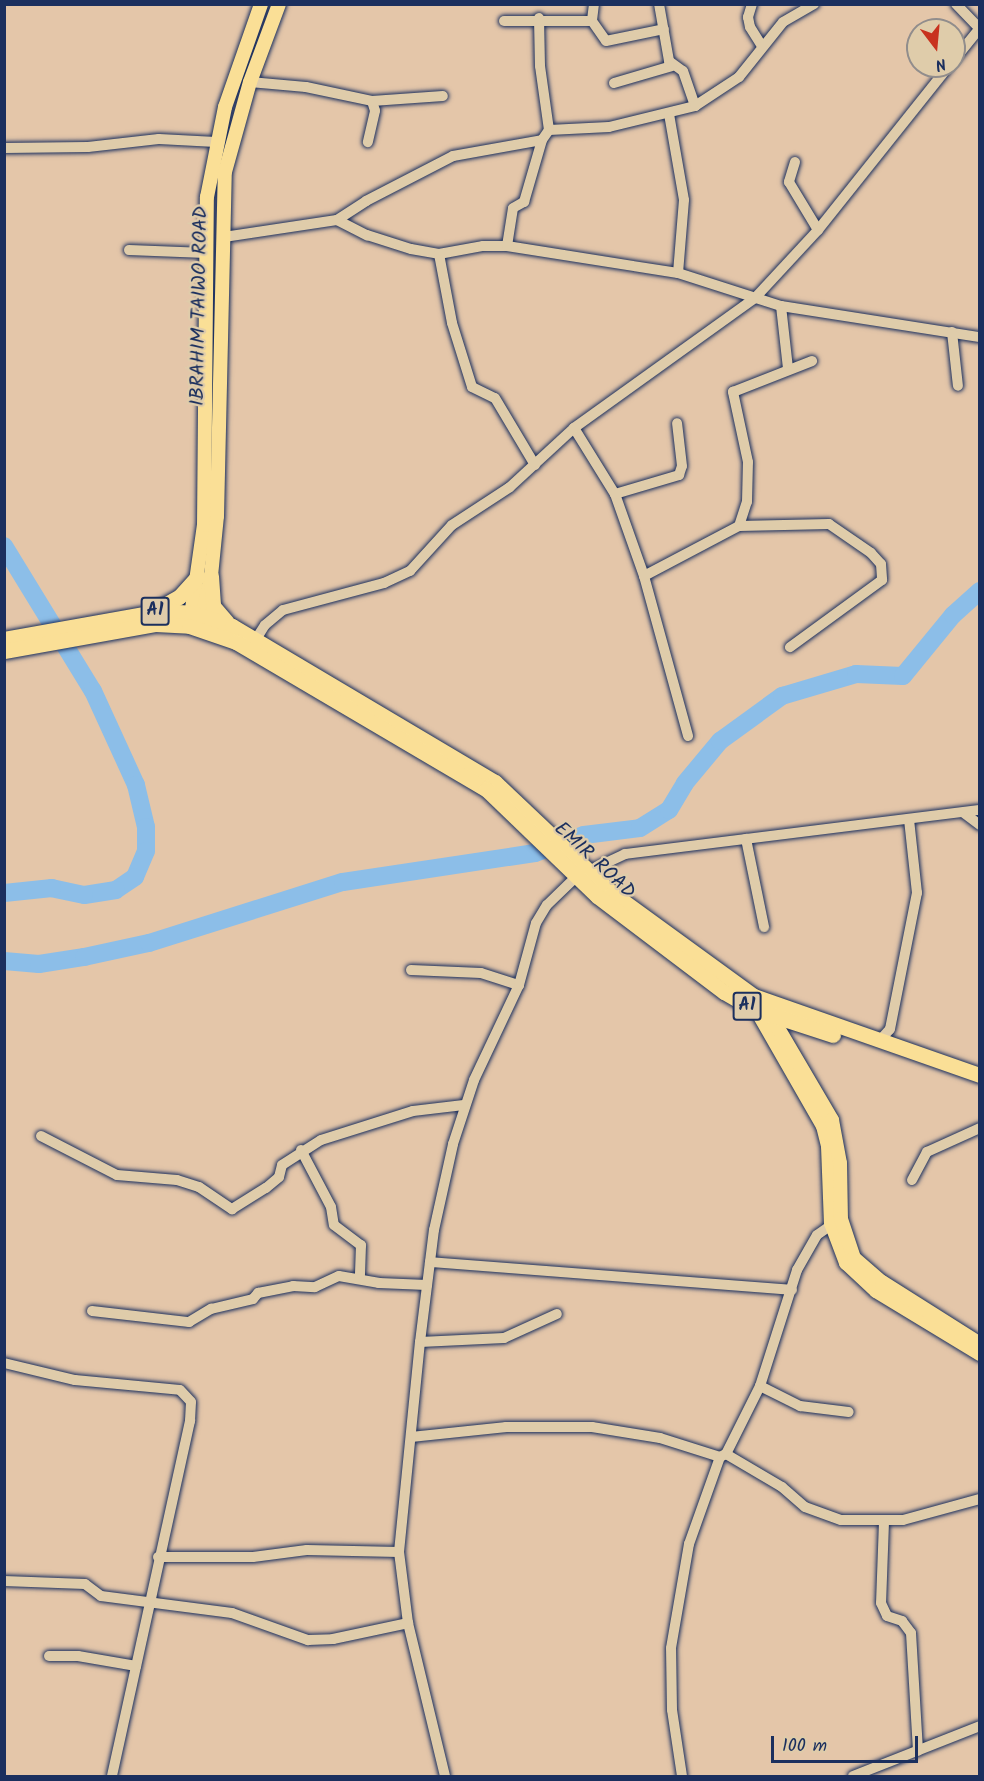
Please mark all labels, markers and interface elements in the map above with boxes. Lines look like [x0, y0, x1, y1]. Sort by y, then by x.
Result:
north arrow [906, 18, 966, 78]
text: N [932, 50, 949, 77]
street label: IBRAHIM TAIWO ROAD [186, 206, 214, 406]
road number: A1 [140, 596, 170, 626]
street label: EMIR ROAD [548, 817, 640, 905]
road number: A1 [732, 991, 762, 1021]
scale bar [774, 1724, 921, 1762]
text: 100 m [782, 1732, 827, 1761]

